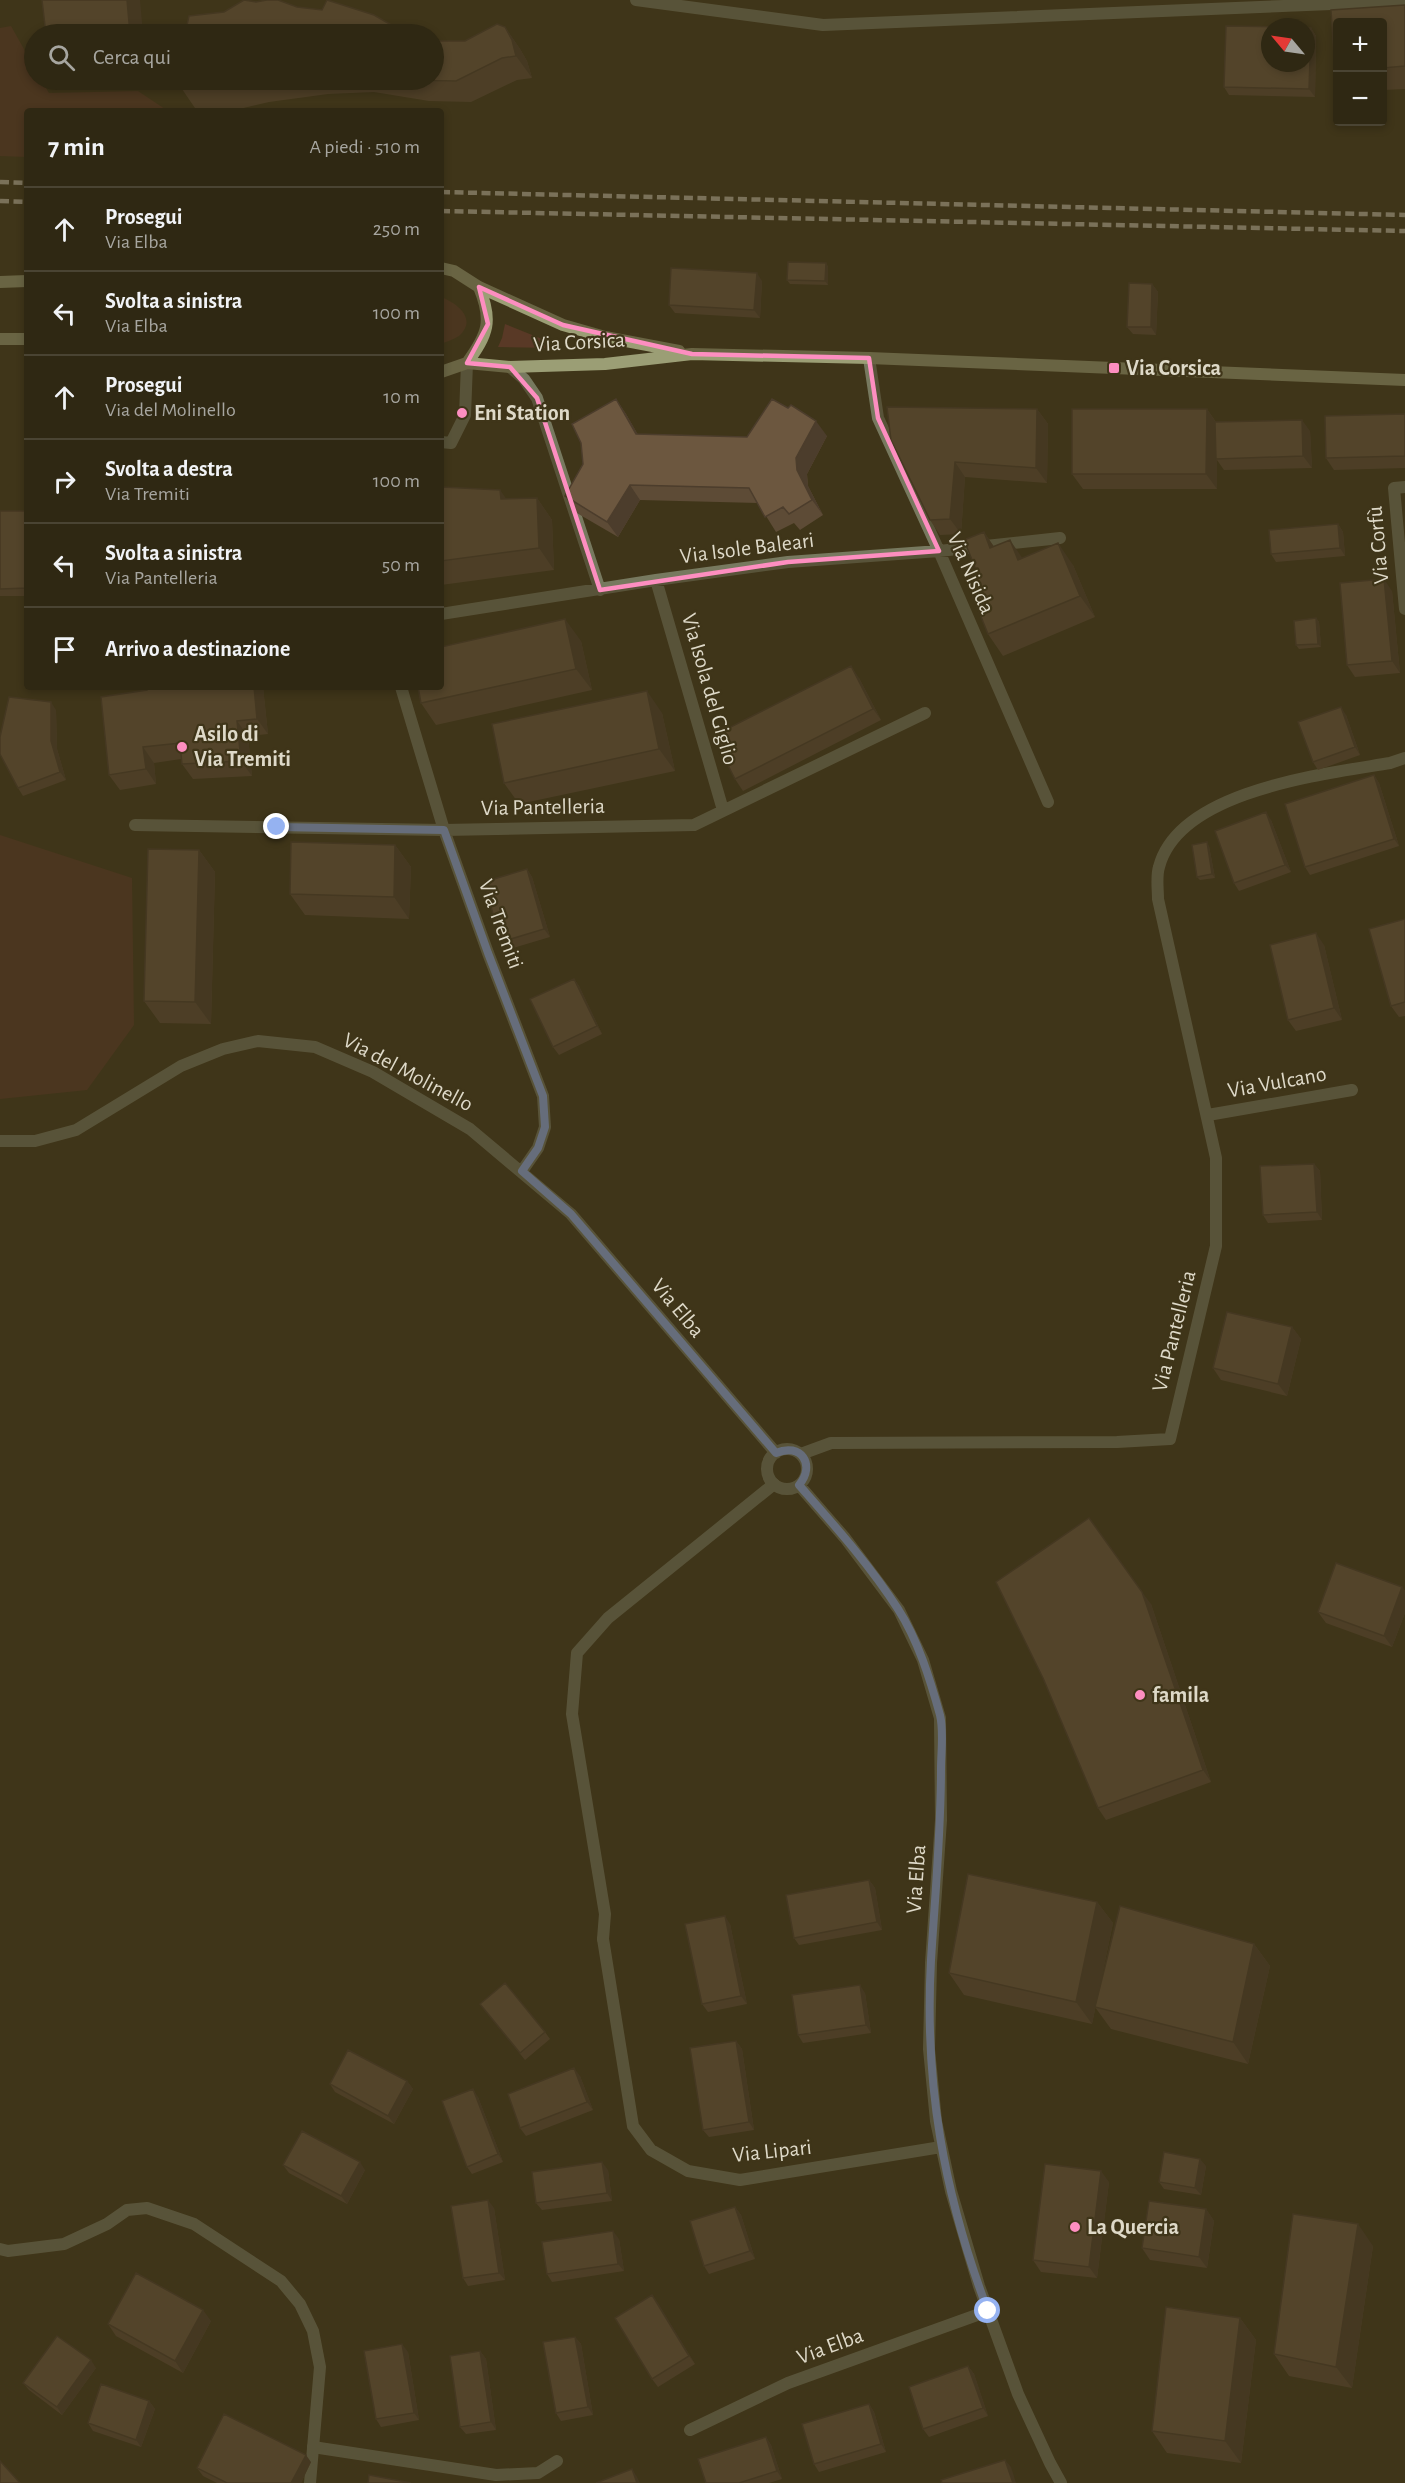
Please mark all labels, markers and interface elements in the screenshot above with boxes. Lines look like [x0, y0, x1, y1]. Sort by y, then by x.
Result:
north arrow [1261, 18, 1315, 72]
map controls [1333, 18, 1387, 126]
button: + [1333, 18, 1387, 72]
search box [24, 24, 444, 90]
icon: search [45, 41, 78, 74]
text: Cerca qui [93, 46, 171, 68]
button: − [1333, 72, 1387, 126]
text: 7 min [48, 134, 105, 160]
text: A piedi · 510 m [309, 137, 420, 157]
text: Prosegui [105, 206, 182, 228]
icon: ahead [48, 213, 81, 246]
text: 250 m [373, 219, 420, 239]
text: Via Elba [105, 232, 168, 252]
text: Svolta a sinistra [105, 290, 242, 312]
icon: left [48, 297, 81, 330]
text: 100 m [373, 303, 420, 323]
text: Via Elba [105, 316, 168, 336]
street label: Via Corsica [532, 329, 626, 355]
place label: Via Corsica [1126, 357, 1221, 379]
marker: Via Corsica [1107, 361, 1121, 375]
text: Prosegui [105, 374, 182, 396]
icon: ahead [48, 381, 81, 414]
text: 10 m [383, 387, 420, 407]
text: Via del Molinello [105, 400, 236, 420]
place label: Eni Station [474, 402, 570, 424]
marker: Eni Station [455, 406, 469, 420]
text: Svolta a destra [105, 458, 233, 480]
icon: right [48, 465, 81, 498]
text: 100 m [373, 471, 420, 491]
text: Via Tremiti [105, 484, 190, 504]
street label: Via Corfù [1364, 505, 1392, 585]
street label: Via Isole Baleari [679, 529, 815, 567]
street label: Via Nisida [943, 529, 999, 617]
text: Svolta a sinistra [105, 542, 242, 564]
icon: left [48, 549, 81, 582]
text: 50 m [382, 555, 420, 575]
text: Via Pantelleria [105, 568, 218, 588]
street label: Via Isola del Giglio [678, 611, 742, 767]
icon: arrive [48, 633, 81, 666]
text: Arrivo a destinazione [105, 638, 290, 660]
place label: Asilo di Via Tremiti [194, 723, 291, 770]
marker: Asilo di Via Tremiti [175, 740, 189, 754]
street label: Via Pantelleria [481, 795, 605, 819]
route end [263, 813, 289, 839]
street label: Via Tremiti [475, 876, 527, 972]
street label: Via del Molinello [339, 1029, 477, 1115]
street label: Via Vulcano [1226, 1062, 1328, 1102]
street label: Via Pantelleria [1148, 1268, 1200, 1394]
street label: Via Elba [647, 1274, 709, 1342]
place label: famila [1152, 1684, 1210, 1706]
marker: famila [1133, 1688, 1147, 1702]
street label: Via Elba [903, 1844, 929, 1914]
street label: Via Lipari [731, 2136, 813, 2166]
place label: La Quercia [1087, 2216, 1179, 2239]
marker: La Quercia [1068, 2220, 1082, 2234]
route start [974, 2297, 1000, 2323]
street label: Via Elba [794, 2324, 866, 2368]

